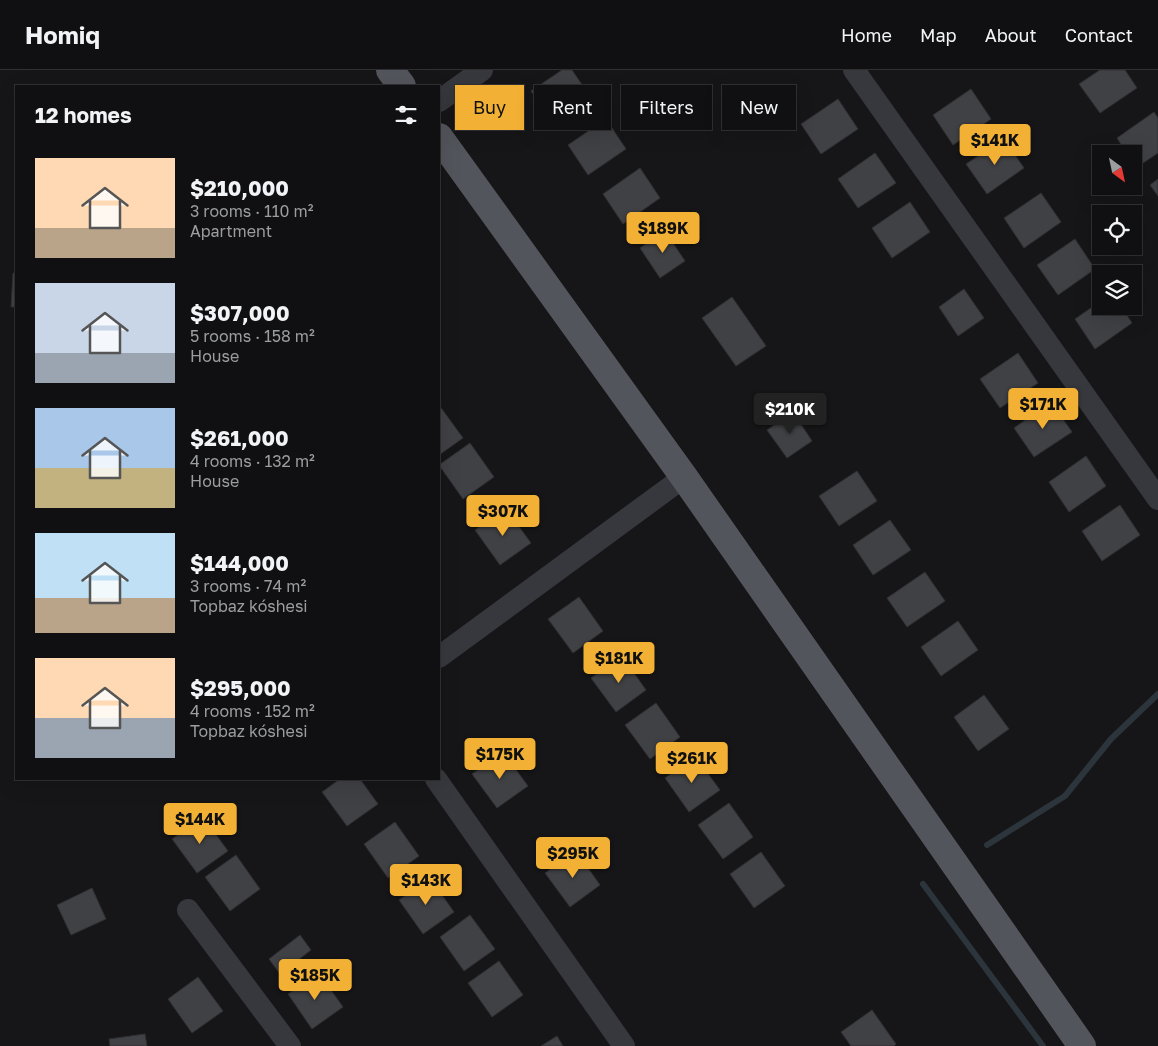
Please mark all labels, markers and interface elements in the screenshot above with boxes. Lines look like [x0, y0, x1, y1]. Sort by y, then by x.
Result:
text: Homiq [25, 20, 100, 49]
text: Home [841, 24, 892, 46]
text: Map [920, 24, 957, 46]
text: About [985, 24, 1037, 46]
text: Contact [1065, 24, 1133, 46]
chip: Buy [455, 85, 524, 130]
chip: Rent [534, 85, 611, 130]
chip: Filters [621, 85, 712, 130]
chip: New [722, 85, 796, 130]
icon: filters [392, 101, 420, 129]
text: 12 homes [35, 102, 132, 128]
pin: $141K [960, 124, 1030, 166]
text: $141K [971, 130, 1019, 150]
north arrow [1092, 145, 1142, 195]
map controls [1092, 145, 1142, 315]
text: $210,000 [190, 175, 289, 201]
icon: home [75, 178, 135, 238]
text: 3 rooms · 110 m² [190, 201, 313, 221]
button: locate [1092, 205, 1142, 255]
pin: $189K [628, 212, 698, 254]
text: $189K [638, 218, 688, 238]
text: Apartment [190, 221, 272, 241]
button: layers [1092, 265, 1142, 315]
text: $307,000 [190, 300, 290, 326]
icon: home [75, 303, 135, 363]
text: 5 rooms · 158 m² [190, 326, 315, 346]
text: House [190, 346, 239, 366]
pin: $171K [1008, 388, 1078, 430]
pin: $210K [755, 392, 825, 435]
text: $171K [1019, 394, 1067, 414]
text: $210K [765, 399, 815, 419]
text: $261,000 [190, 425, 289, 451]
icon: home [75, 428, 135, 488]
text: 4 rooms · 132 m² [190, 451, 315, 471]
text: House [190, 471, 239, 491]
pin: $307K [468, 494, 538, 537]
text: $307K [477, 501, 529, 521]
text: $144,000 [190, 550, 289, 576]
icon: home [75, 553, 135, 613]
text: 3 rooms · 74 m² [190, 576, 306, 596]
text: Topbaz kóshesi [190, 596, 308, 616]
pin: $181K [584, 642, 654, 684]
text: $181K [594, 648, 644, 668]
text: $295,000 [190, 675, 291, 701]
icon: home [75, 678, 135, 738]
text: 4 rooms · 152 m² [190, 701, 315, 721]
text: Topbaz kóshesi [190, 721, 308, 741]
pin: $175K [465, 738, 535, 780]
pin: $261K [657, 742, 727, 784]
text: $175K [475, 744, 525, 764]
text: $261K [667, 748, 717, 768]
pin: $144K [165, 802, 235, 845]
text: $144K [175, 809, 225, 829]
pin: $295K [538, 836, 608, 879]
text: $295K [547, 843, 599, 863]
pin: $143K [391, 864, 461, 906]
text: $143K [401, 870, 451, 890]
pin: $185K [280, 958, 350, 1001]
text: $185K [290, 965, 340, 985]

